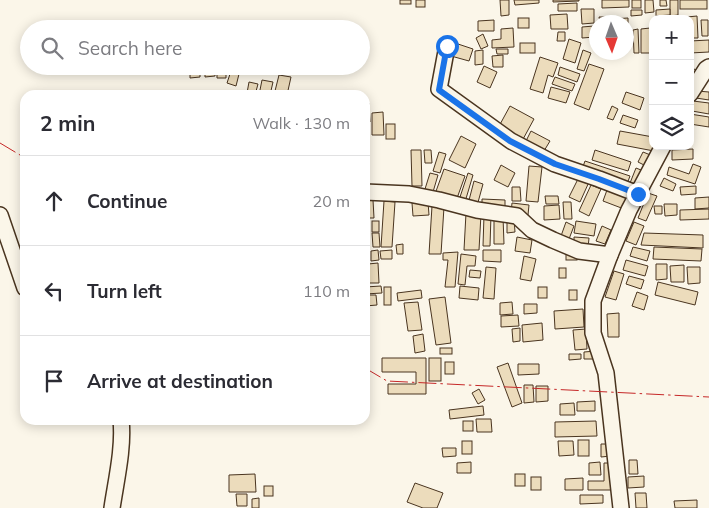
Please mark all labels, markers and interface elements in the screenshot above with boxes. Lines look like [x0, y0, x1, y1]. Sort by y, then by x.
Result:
north arrow [589, 15, 634, 60]
map controls [649, 15, 694, 150]
button: + [649, 15, 694, 60]
search box [20, 20, 370, 75]
icon: search [38, 34, 66, 62]
route start [436, 35, 459, 58]
text: Search here [78, 36, 182, 60]
button: − [649, 60, 694, 105]
button: layers [649, 105, 694, 150]
text: 2 min [40, 110, 95, 136]
text: Walk · 130 m [252, 113, 350, 133]
route end [627, 183, 650, 206]
icon: ahead [40, 187, 68, 215]
text: Continue [87, 189, 167, 213]
text: 20 m [313, 191, 350, 211]
icon: left [40, 277, 68, 305]
text: Turn left [87, 279, 162, 303]
text: 110 m [303, 281, 350, 301]
icon: arrive [40, 367, 68, 395]
text: Arrive at destination [87, 369, 273, 393]

